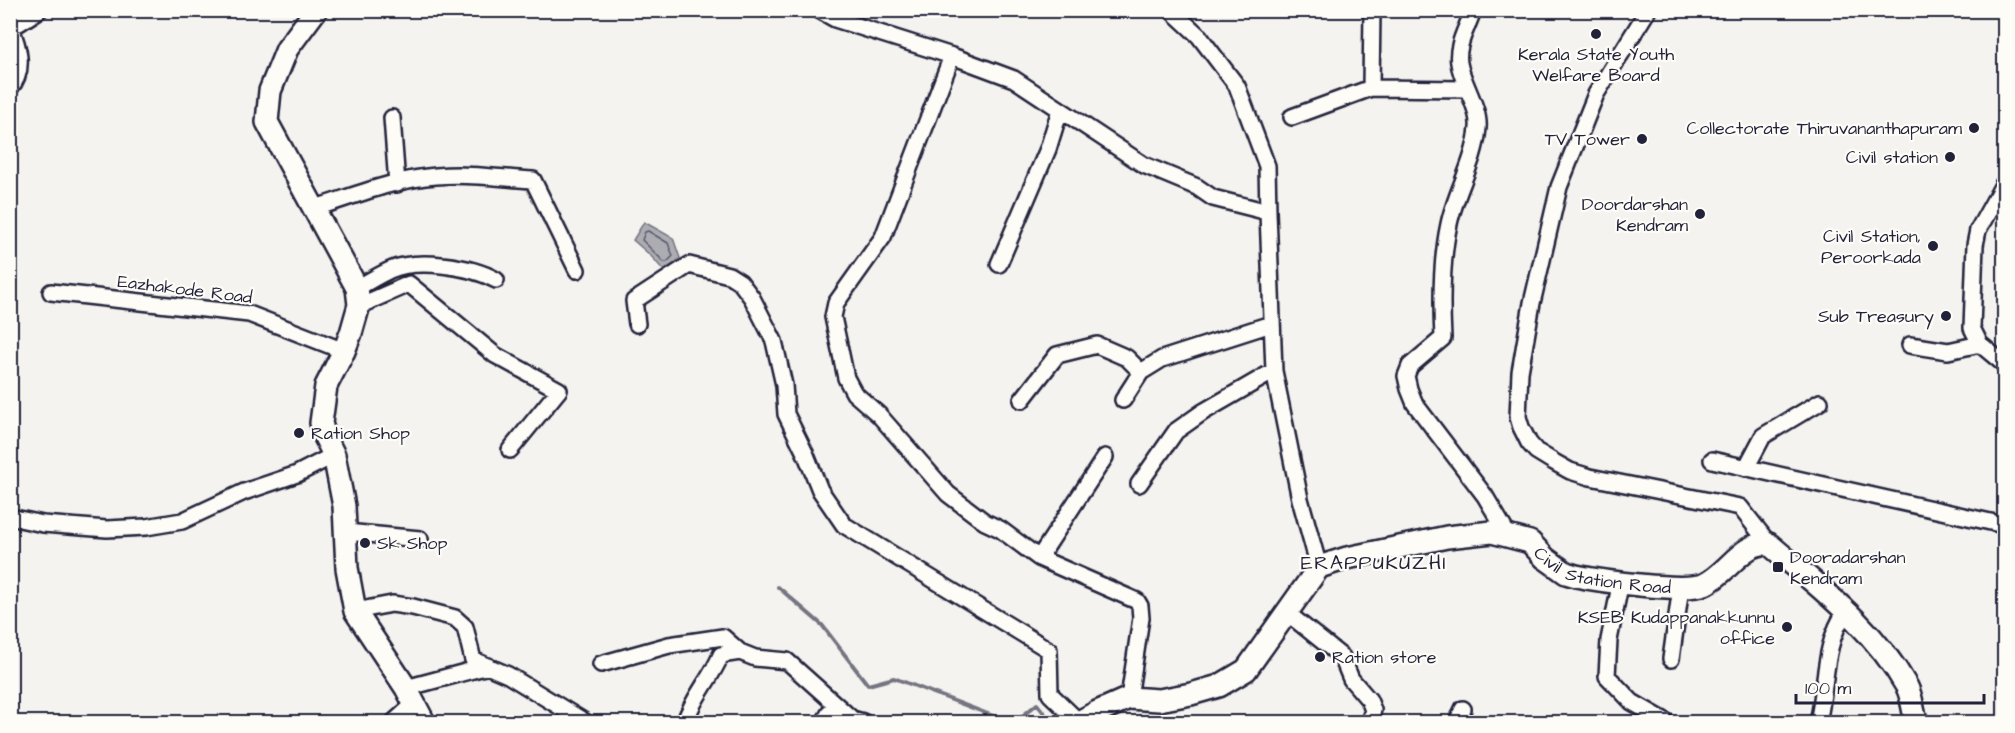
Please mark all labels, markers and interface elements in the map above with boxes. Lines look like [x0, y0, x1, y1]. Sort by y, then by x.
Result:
marker: Kerala State Youth Welfare Board [1589, 27, 1603, 41]
place label: Kerala State Youth Welfare Board [1518, 42, 1674, 88]
place label: Collectorate Thiruvananthapuram [1686, 116, 1962, 141]
marker: Collectorate Thiruvananthapuram [1967, 121, 1981, 135]
place label: TV Tower [1545, 127, 1630, 152]
marker: TV Tower [1635, 132, 1649, 146]
place label: Civil station [1846, 145, 1938, 170]
marker: Civil station [1943, 150, 1957, 164]
place label: Doordarshan Kendram [1582, 192, 1688, 238]
marker: Doordarshan Kendram [1693, 207, 1707, 221]
place label: Civil Station, Peroorkada [1821, 224, 1921, 270]
marker: Civil Station, Peroorkada [1926, 239, 1940, 253]
street label: Eazhakode Road [116, 269, 254, 310]
place label: Sub Treasury [1818, 304, 1934, 330]
marker: Sub Treasury [1939, 309, 1953, 323]
place label: Ration Shop [311, 421, 410, 446]
marker: Ration Shop [292, 426, 306, 440]
place label: Sk Shop [377, 531, 447, 556]
marker: Sk Shop [358, 536, 372, 550]
street label: Civil Station Road [1528, 541, 1671, 600]
place label: Dooradarshan Kendram [1790, 545, 1905, 591]
district label: ERAPPUKUZHI [1301, 549, 1447, 577]
marker: Dooradarshan Kendram [1771, 560, 1785, 574]
place label: KSEB Kudappanakkunnu office [1578, 605, 1775, 651]
marker: KSEB Kudappanakkunnu office [1780, 620, 1794, 634]
place label: Ration store [1332, 645, 1437, 670]
marker: Ration store [1313, 650, 1327, 664]
scale bar [1796, 667, 1984, 705]
text: 100 m [1805, 676, 1851, 701]

